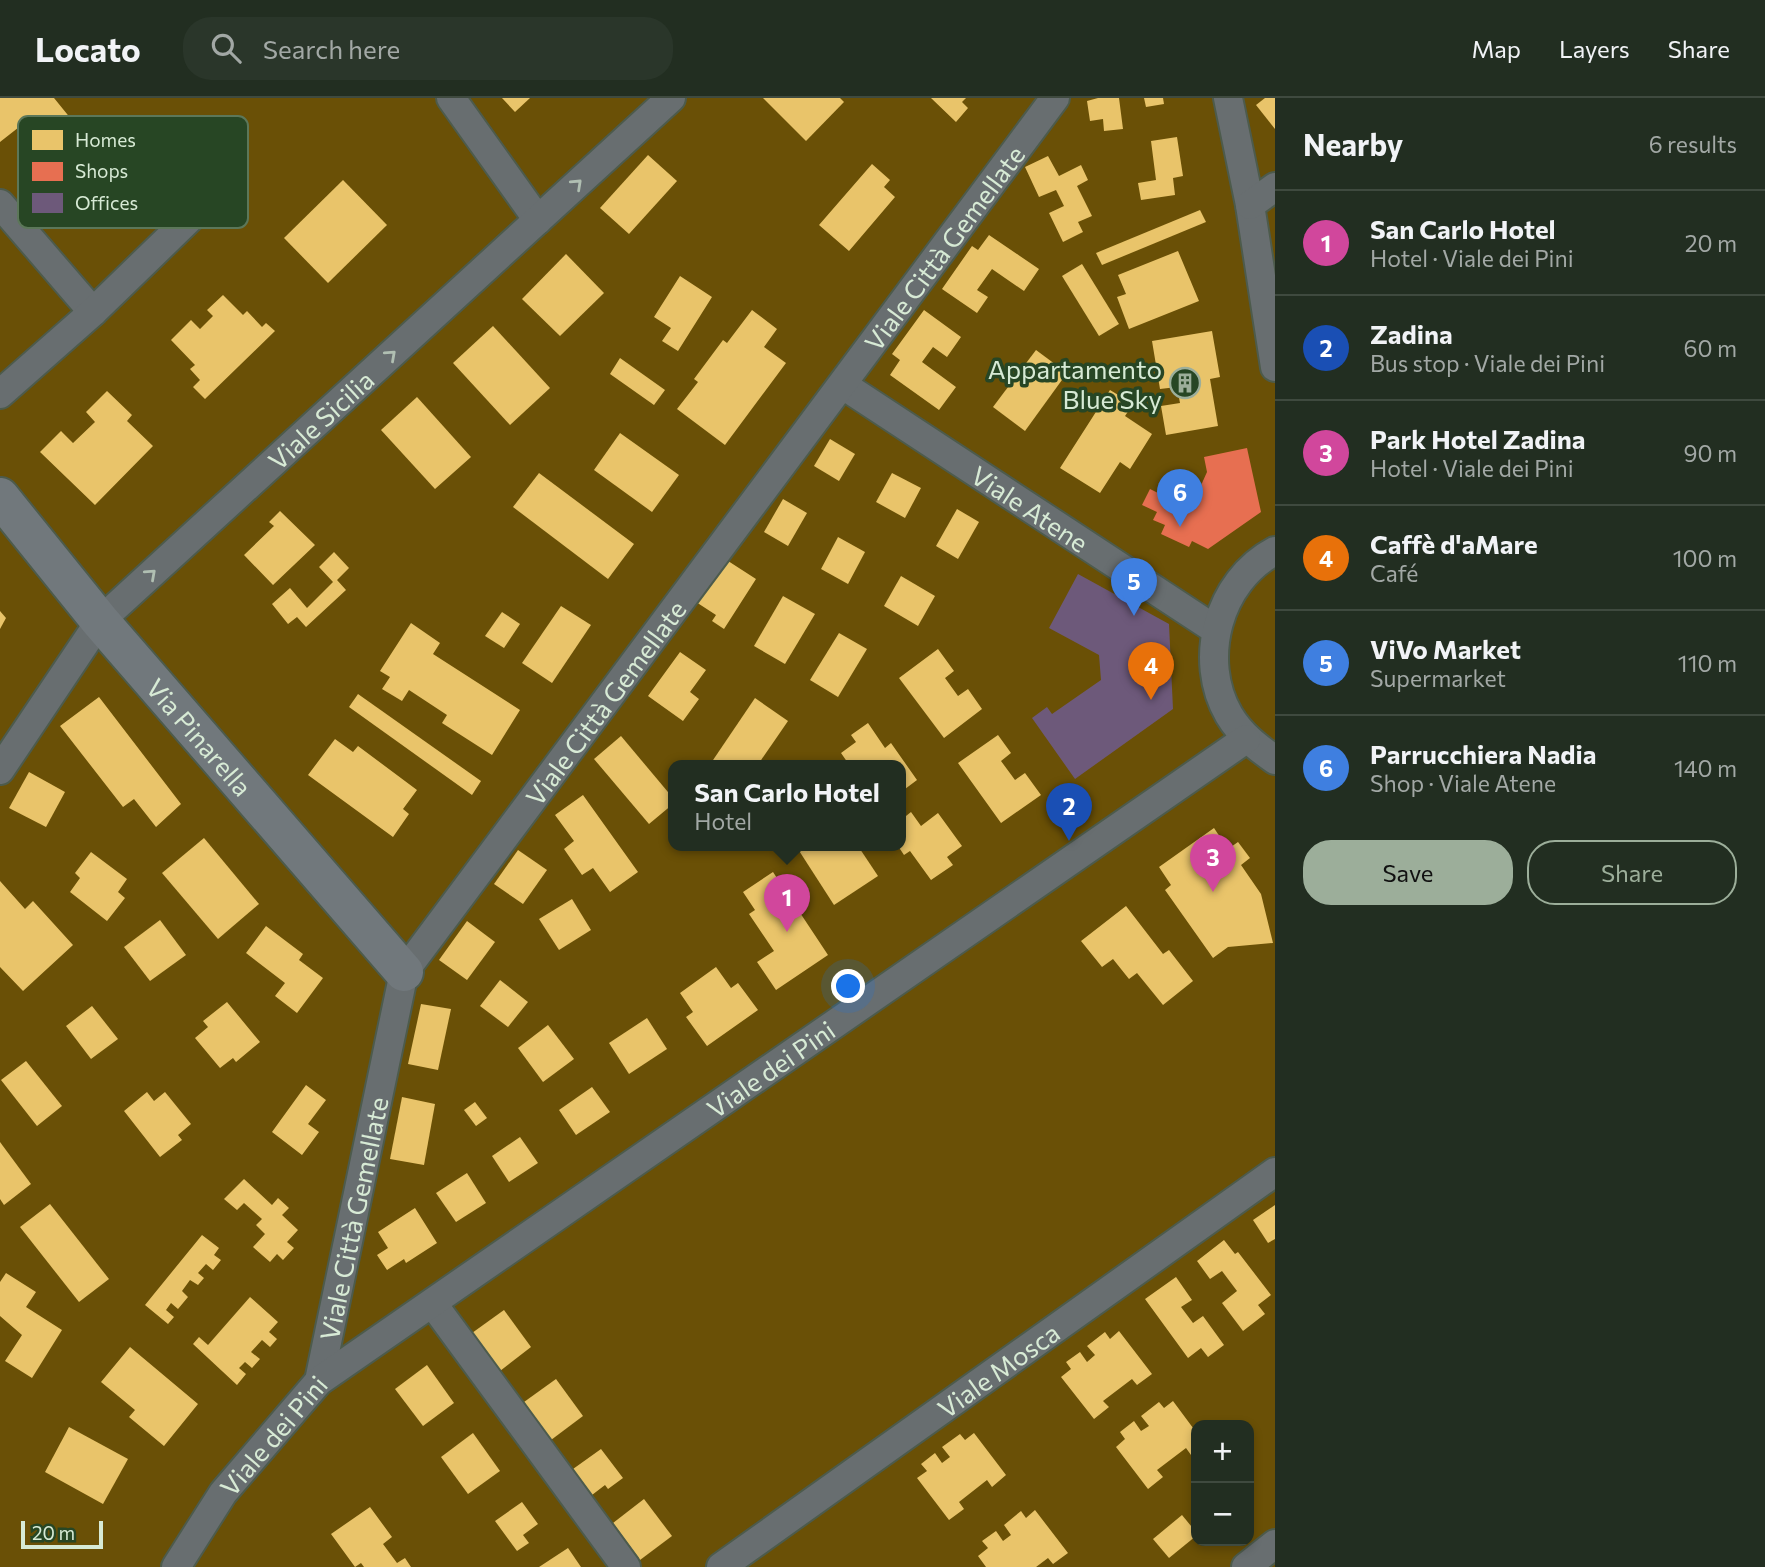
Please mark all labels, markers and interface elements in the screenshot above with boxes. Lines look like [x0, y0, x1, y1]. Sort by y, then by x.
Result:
search box [183, 17, 673, 80]
text: Locato [35, 28, 141, 69]
icon: search [207, 29, 245, 67]
text: Search here [263, 33, 400, 64]
text: Map [1472, 34, 1521, 63]
text: Layers [1559, 34, 1630, 63]
text: Share [1668, 34, 1730, 63]
legend [18, 116, 248, 228]
text: Nearby [1303, 125, 1403, 162]
text: Homes [75, 128, 136, 151]
text: 6 results [1649, 130, 1737, 158]
street label: Viale Città Gemellate [857, 139, 1030, 356]
text: Shops [75, 159, 128, 182]
one-way arrow [568, 180, 581, 193]
text: Offices [75, 191, 138, 214]
text: San Carlo Hotel [1370, 213, 1556, 244]
text: 1 [1321, 229, 1331, 257]
text: 20 m [1685, 229, 1737, 257]
text: Hotel · Viale dei Pini [1370, 244, 1574, 272]
text: Zadina [1370, 318, 1453, 349]
text: 2 [1319, 334, 1333, 362]
text: 60 m [1684, 334, 1737, 362]
text: Bus stop · Viale dei Pini [1370, 349, 1605, 377]
one-way arrow [383, 350, 396, 363]
place label: Appartamento Blue Sky [988, 353, 1162, 414]
street label: Viale Sicilia [261, 363, 379, 475]
building icon: Appartamento Blue Sky [1168, 366, 1202, 400]
text: Park Hotel Zadina [1370, 423, 1586, 454]
text: 3 [1319, 439, 1333, 467]
text: 90 m [1684, 439, 1737, 467]
text: Hotel · Viale dei Pini [1370, 454, 1574, 482]
street label: Viale Atene [966, 458, 1094, 557]
pin: 6 [1157, 469, 1203, 527]
text: Caffè d'aMare [1370, 528, 1538, 559]
text: 4 [1319, 544, 1333, 572]
text: 100 m [1673, 544, 1737, 572]
pin: 5 [1111, 558, 1157, 616]
text: Café [1370, 559, 1418, 587]
one-way arrow [143, 570, 156, 583]
street label: Viale Città Gemellate [518, 594, 691, 811]
text: ViVo Market [1370, 633, 1521, 664]
pin: 4 [1128, 642, 1174, 700]
text: 5 [1319, 649, 1333, 677]
text: 110 m [1678, 649, 1737, 677]
text: Supermarket [1370, 664, 1506, 692]
street label: Via Pinarella [141, 671, 259, 801]
text: Parrucchiera Nadia [1370, 738, 1597, 769]
text: 6 [1319, 754, 1333, 782]
text: 140 m [1674, 754, 1737, 782]
popup [668, 760, 906, 851]
text: Shop · Viale Atene [1370, 769, 1556, 797]
text: San Carlo Hotel [694, 776, 880, 807]
pin: 2 [1046, 783, 1092, 841]
text: Hotel [694, 807, 752, 835]
pin: 3 [1190, 834, 1236, 892]
button: Save [1303, 840, 1513, 905]
button: Share [1527, 840, 1737, 905]
pin: 1 [764, 874, 810, 932]
your location [831, 969, 865, 1003]
street label: Viale dei Pini [700, 1014, 840, 1124]
street label: Viale Città Gemellate [312, 1094, 393, 1343]
street label: Viale Mosca [931, 1316, 1065, 1423]
street label: Viale dei Pini [213, 1369, 333, 1501]
map controls [1191, 1420, 1254, 1546]
button: + [1191, 1420, 1254, 1483]
button: − [1191, 1483, 1254, 1546]
scale bar [21, 1518, 103, 1550]
text: 20 m [32, 1521, 75, 1544]

